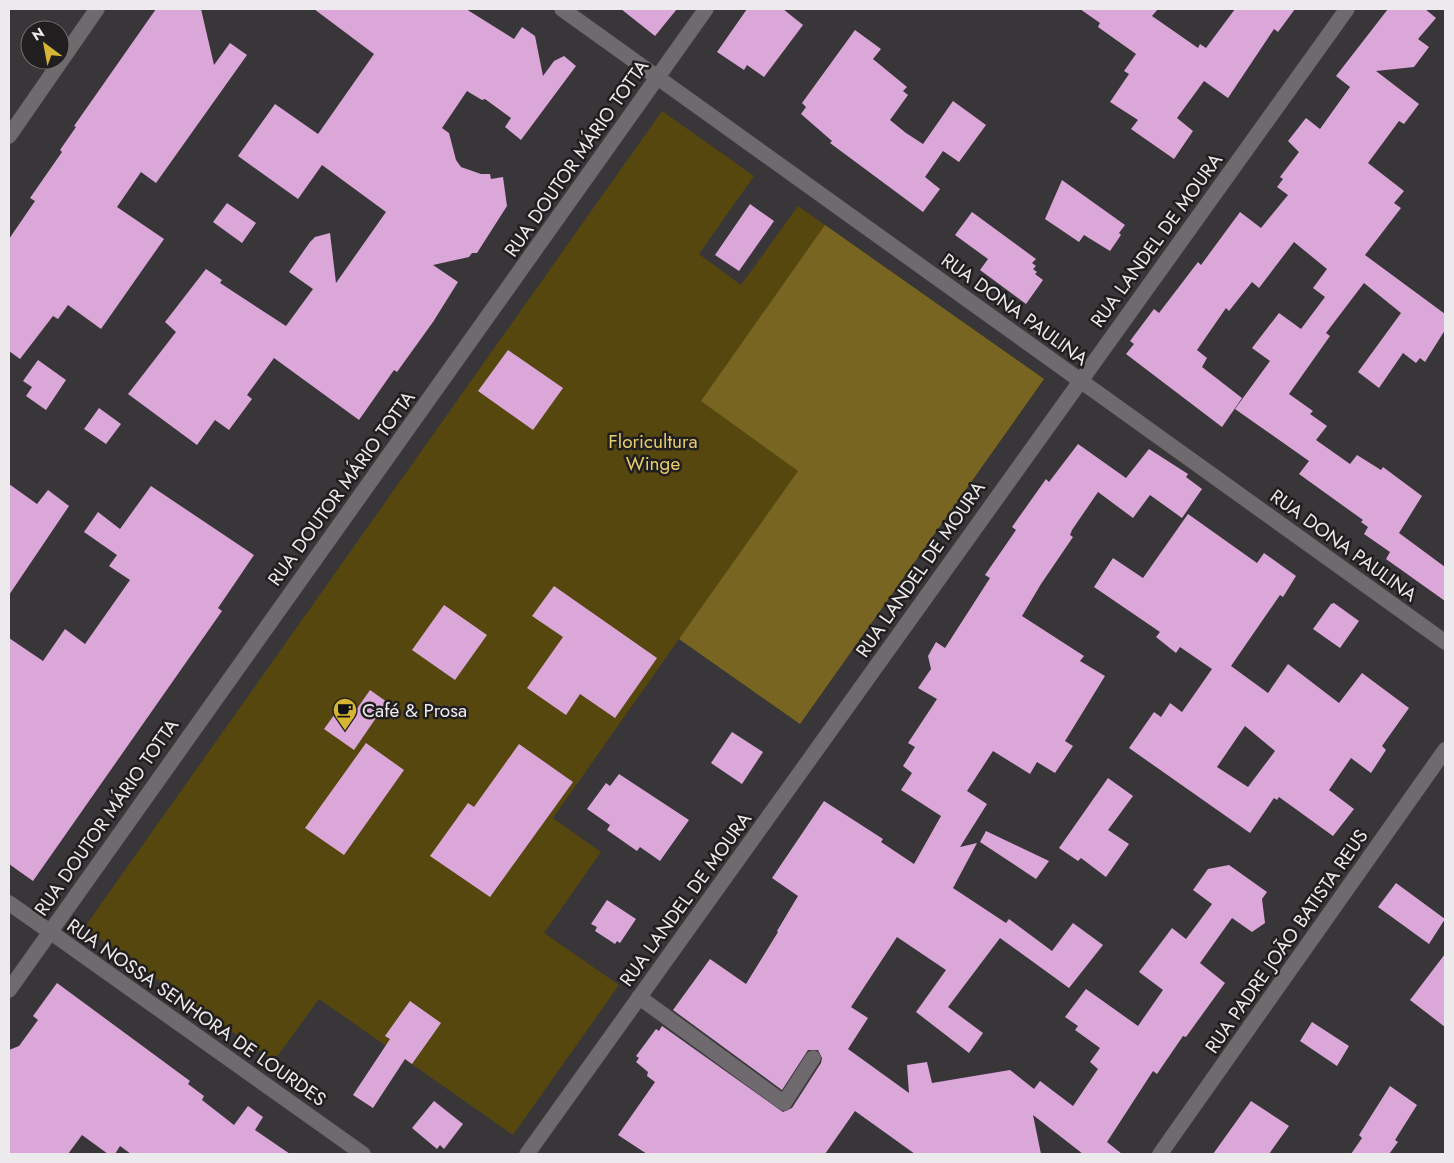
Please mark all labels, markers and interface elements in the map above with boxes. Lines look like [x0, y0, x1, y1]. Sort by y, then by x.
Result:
north arrow [20, 20, 70, 70]
text: N [28, 23, 48, 45]
street label: RUA DOUTOR MÁRIO TOTTA [498, 54, 655, 262]
street label: RUA LANDEL DE MOURA [1084, 147, 1229, 333]
street label: RUA DONA PAULINA [936, 247, 1094, 372]
street label: RUA DOUTOR MÁRIO TOTTA [261, 385, 422, 591]
park label: Floricultura Winge [608, 428, 698, 477]
street label: RUA LANDEL DE MOURA [849, 475, 992, 663]
street label: RUA DONA PAULINA [1265, 483, 1423, 608]
cafe icon: Café & Prosa [332, 697, 358, 731]
place label: Café & Prosa [362, 697, 467, 724]
street label: RUA DOUTOR MÁRIO TOTTA [28, 713, 185, 921]
street label: RUA LANDEL DE MOURA [613, 806, 758, 992]
street label: RUA PADRE JOÃO BATISTA REUS [1199, 824, 1374, 1059]
street label: RUA NOSSA SENHORA DE LOURDES [62, 912, 332, 1113]

